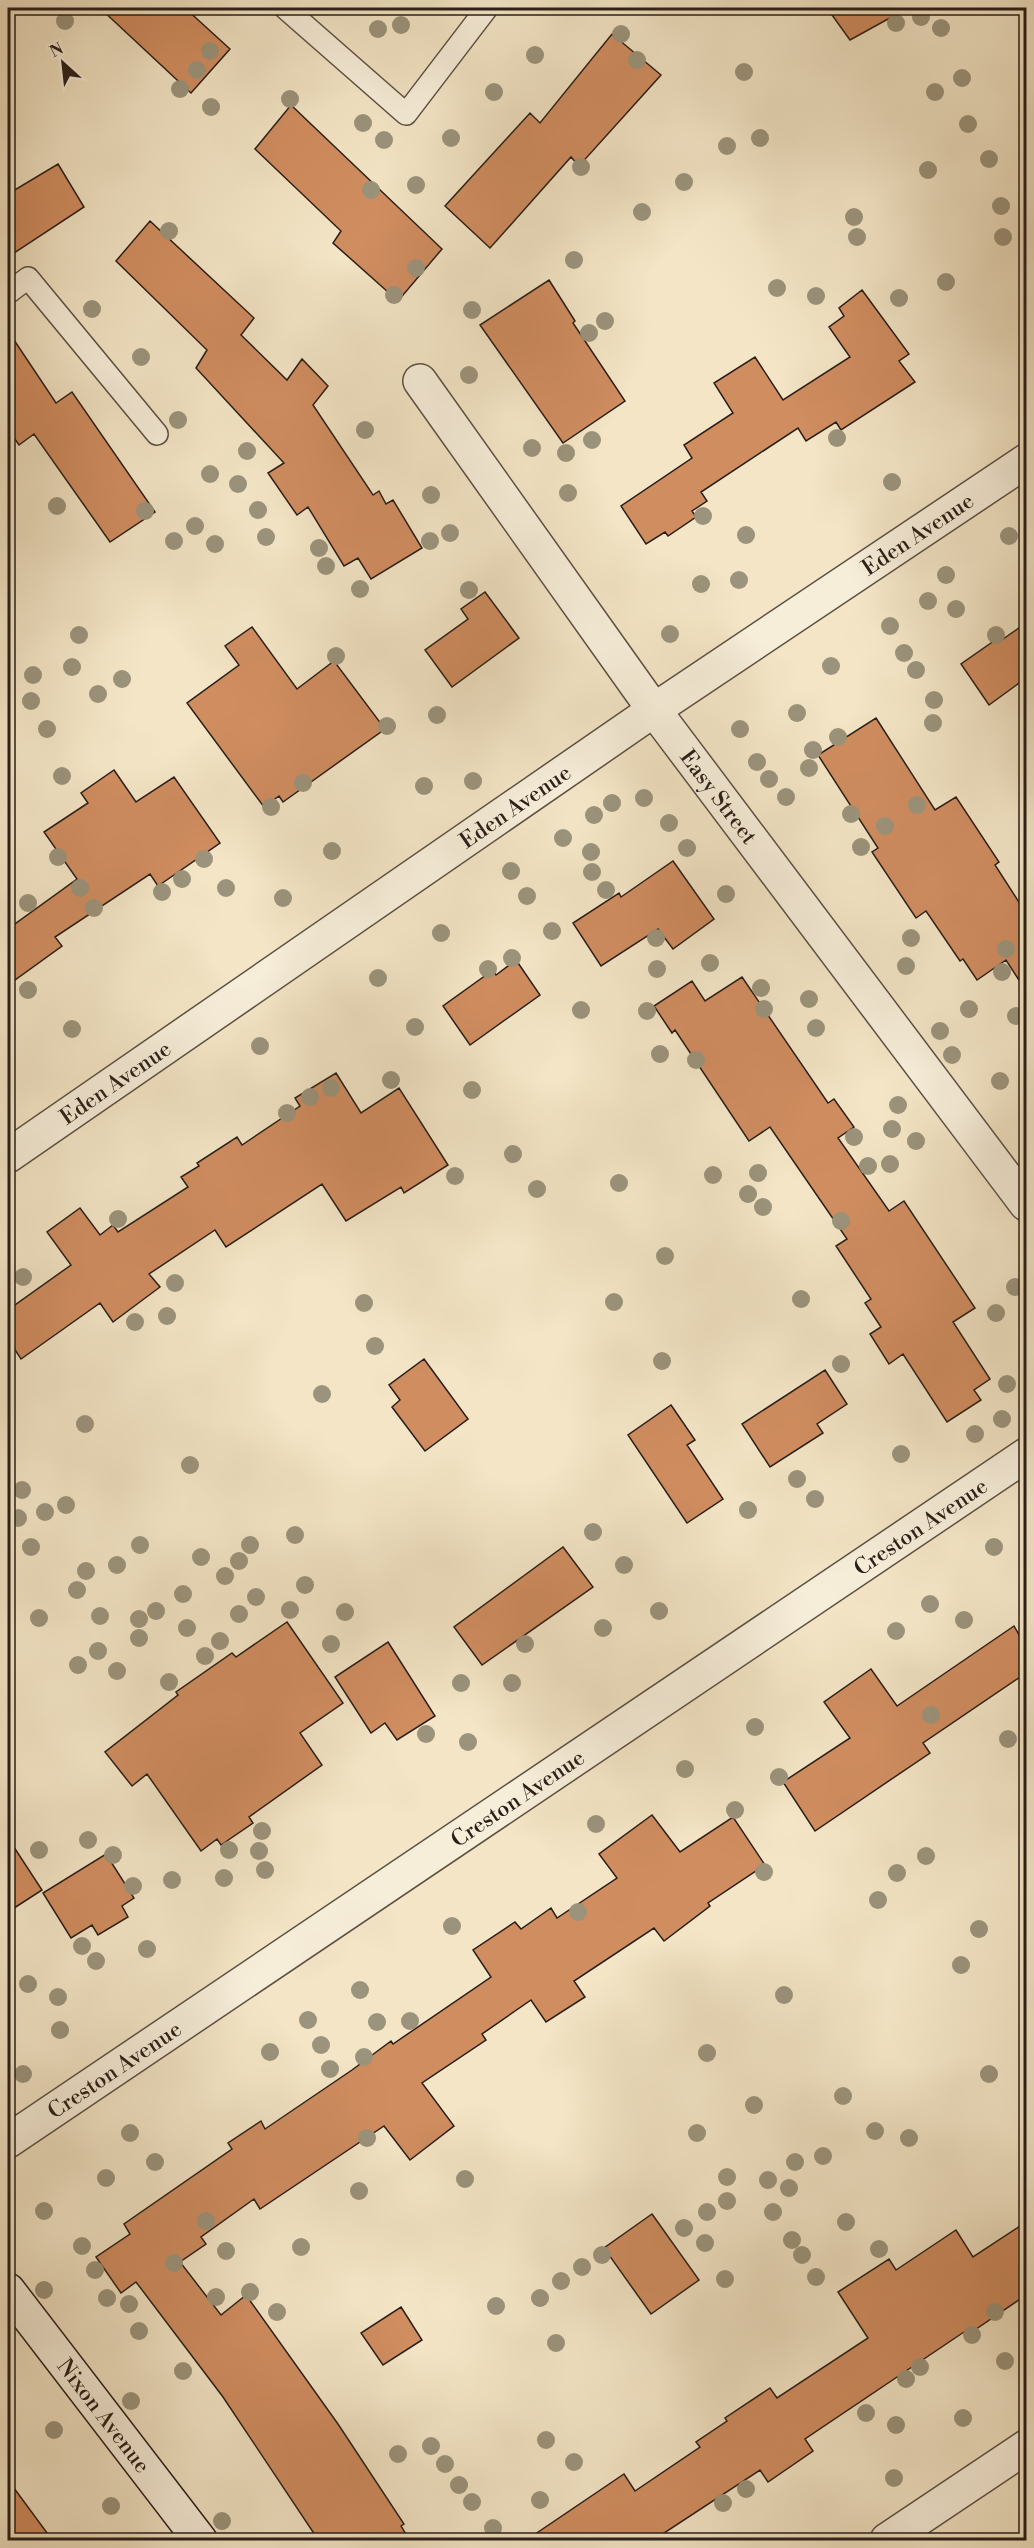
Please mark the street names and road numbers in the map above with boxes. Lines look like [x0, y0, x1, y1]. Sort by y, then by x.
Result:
street label: Eden Avenue [857, 488, 979, 582]
street label: Easy Street [674, 745, 762, 850]
street label: Eden Avenue [455, 759, 577, 855]
street label: Eden Avenue [55, 1036, 177, 1131]
street label: Creston Avenue [849, 1473, 993, 1582]
street label: Creston Avenue [446, 1744, 590, 1854]
street label: Creston Avenue [43, 2016, 187, 2125]
street label: Nixon Avenue [51, 2354, 155, 2479]

